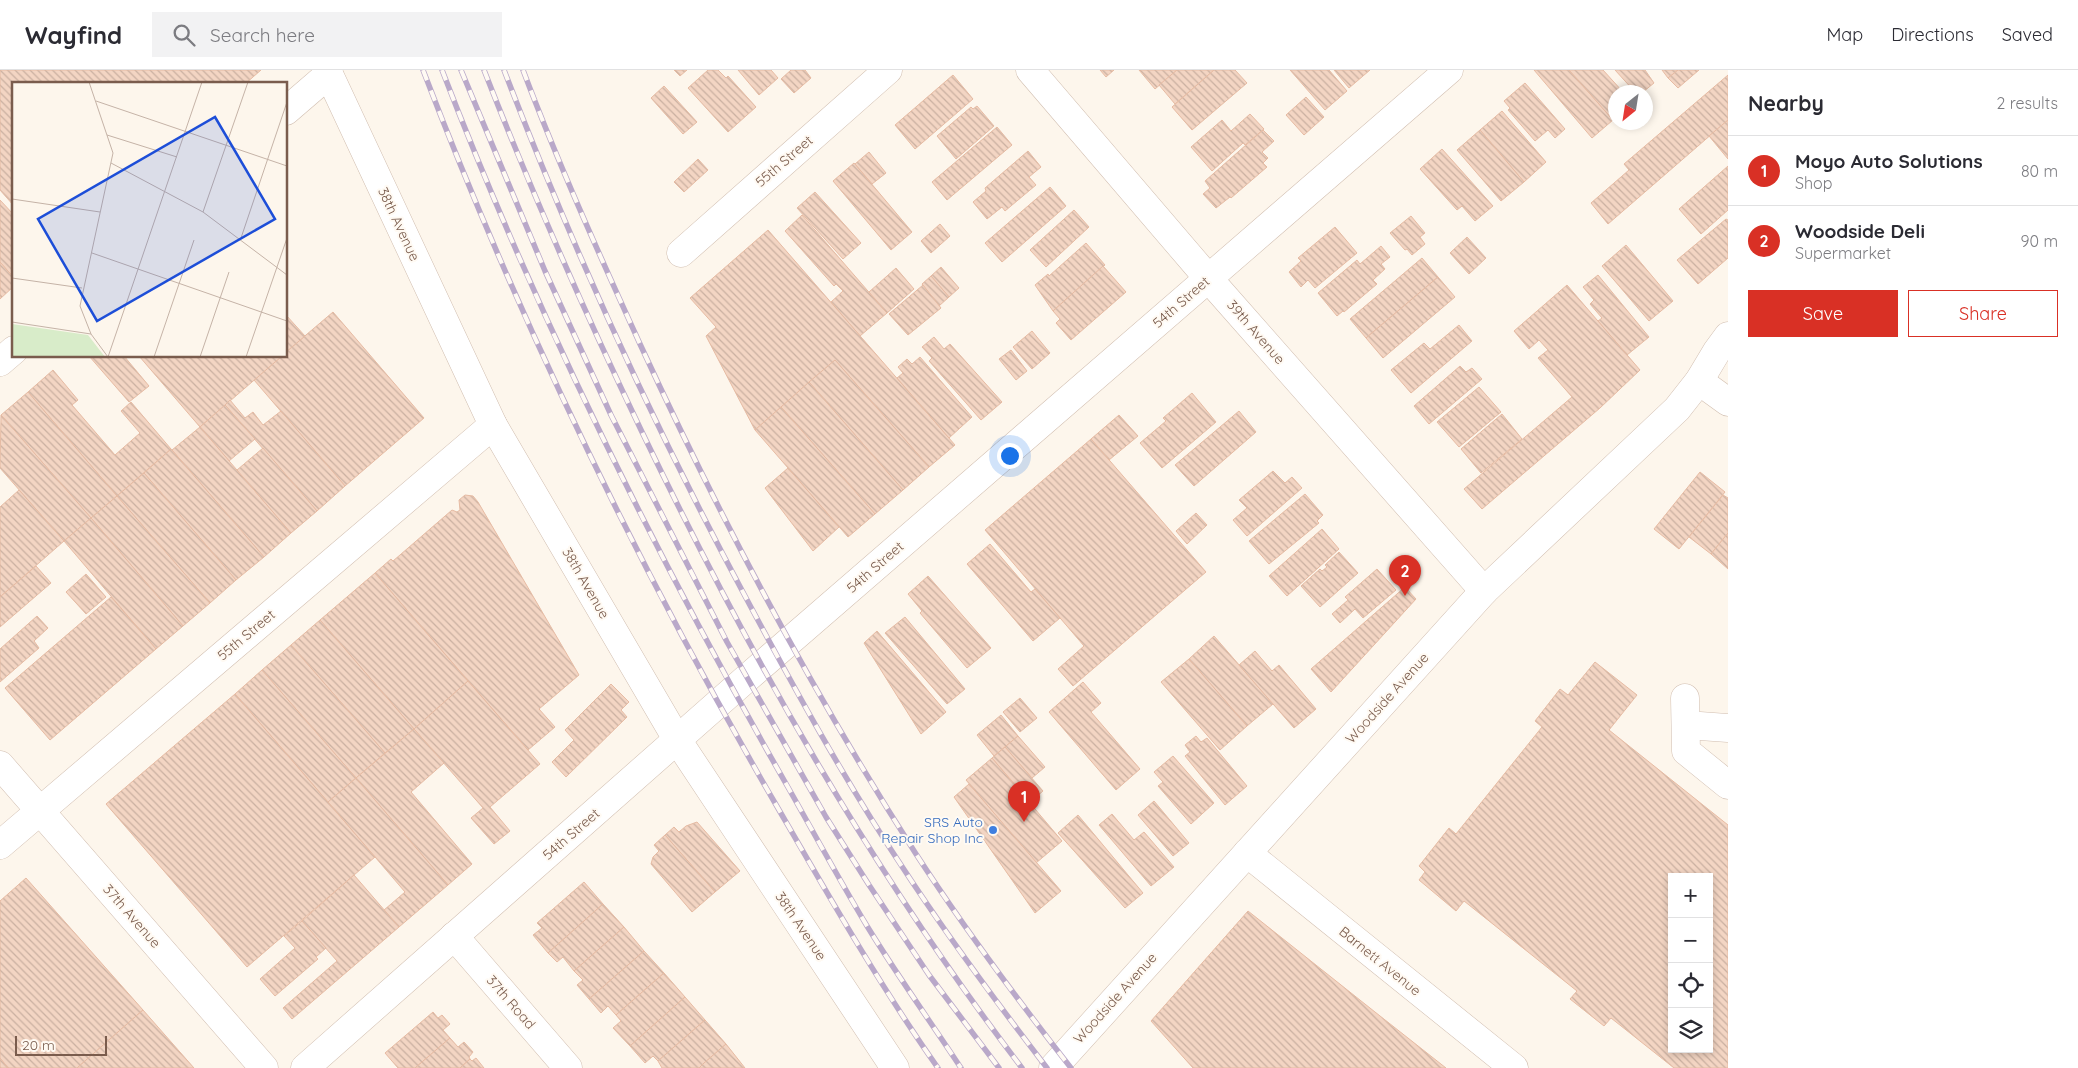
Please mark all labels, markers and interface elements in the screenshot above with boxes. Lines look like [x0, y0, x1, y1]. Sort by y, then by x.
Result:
search box [152, 12, 502, 57]
text: Wayfind [25, 20, 122, 50]
icon: search [170, 21, 198, 49]
text: Search here [210, 23, 315, 47]
text: Map [1826, 23, 1863, 46]
text: Directions [1891, 23, 1974, 46]
text: Saved [2002, 23, 2053, 46]
inset map [12, 82, 288, 358]
north arrow [1608, 85, 1653, 130]
text: Nearby [1748, 90, 1824, 116]
text: 2 results [1996, 93, 2058, 113]
street label: 55th Street [752, 131, 817, 191]
text: Moyo Auto Solutions [1795, 149, 1983, 173]
text: 1 [1761, 161, 1767, 181]
text: 80 m [2021, 161, 2058, 181]
text: Shop [1795, 173, 1832, 193]
street label: 38th Avenue [374, 184, 424, 264]
text: Woodside Deli [1795, 219, 1925, 243]
text: 2 [1759, 231, 1769, 251]
text: 90 m [2021, 231, 2058, 251]
text: Supermarket [1795, 243, 1891, 263]
street label: 54th Street [1149, 272, 1213, 332]
button: Save [1748, 290, 1898, 337]
button: Share [1908, 290, 2058, 337]
street label: 39th Avenue [1223, 296, 1289, 368]
your location [997, 443, 1023, 469]
street label: 54th Street [843, 537, 907, 597]
street label: 38th Avenue [558, 544, 614, 622]
pin: 2 [1389, 555, 1421, 596]
street label: 55th Street [213, 605, 279, 664]
street label: Woodside Avenue [1341, 649, 1433, 747]
pin: 1 [1008, 781, 1040, 822]
street label: 54th Street [539, 804, 603, 864]
place label: SRS Auto Repair Shop Inc [881, 813, 983, 847]
marker: SRS Auto Repair Shop Inc [987, 824, 999, 836]
map controls [1668, 873, 1713, 1053]
button: + [1668, 873, 1713, 918]
street label: 37th Avenue [99, 880, 165, 952]
street label: 38th Avenue [771, 888, 831, 964]
button: − [1668, 918, 1713, 963]
street label: Barnett Avenue [1335, 922, 1425, 1000]
street label: Woodside Avenue [1069, 949, 1161, 1047]
button: locate [1668, 963, 1713, 1008]
street label: 37th Road [483, 971, 539, 1033]
button: layers [1668, 1008, 1713, 1053]
scale bar [15, 1033, 108, 1056]
text: 20 m [22, 1036, 55, 1054]

